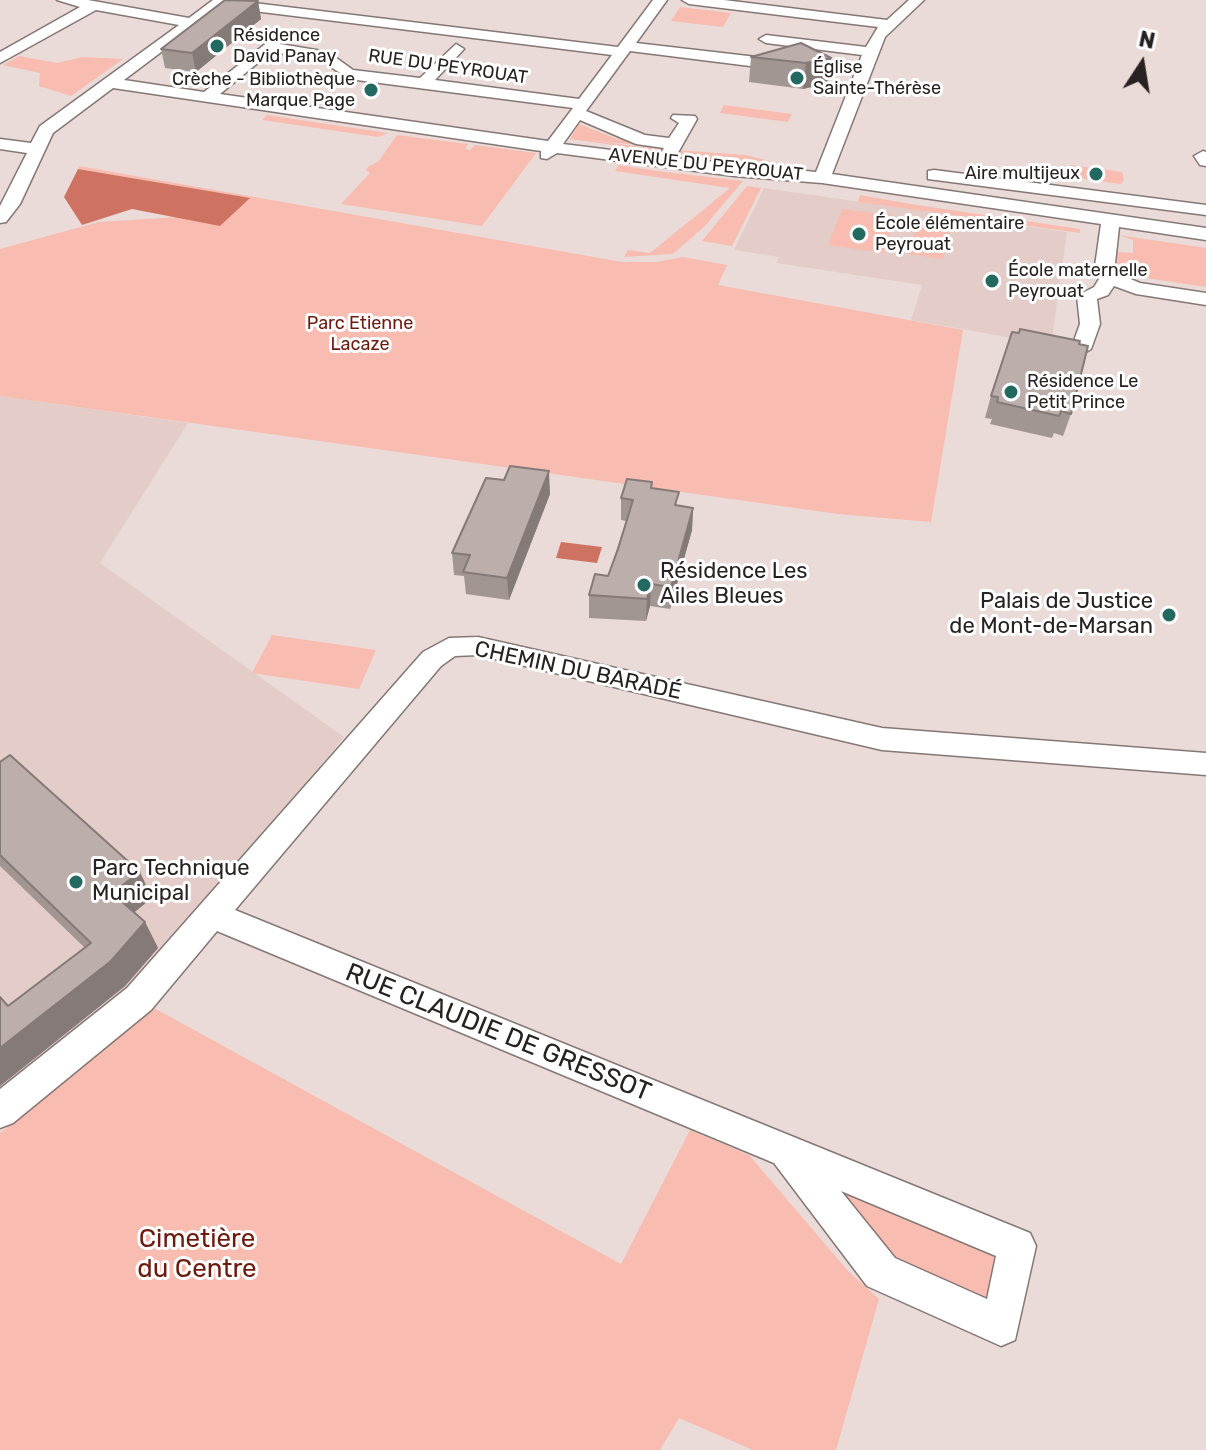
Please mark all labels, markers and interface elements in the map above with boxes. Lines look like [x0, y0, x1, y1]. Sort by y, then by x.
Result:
north arrow [1102, 24, 1182, 104]
place label: Résidence David Panay [233, 25, 336, 68]
text: N [1137, 25, 1158, 55]
marker: Résidence David Panay [208, 37, 226, 55]
street label: RUE DU PEYROUAT [367, 45, 529, 89]
place label: Église Sainte-Thérèse [813, 57, 941, 100]
place label: Crèche - Bibliothèque Marque Page [172, 69, 355, 112]
marker: Église Sainte-Thérèse [788, 69, 806, 87]
marker: Crèche - Bibliothèque Marque Page [362, 81, 380, 99]
street label: AVENUE DU PEYROUAT [608, 144, 804, 186]
place label: Aire multijeux [965, 163, 1080, 185]
marker: Aire multijeux [1087, 165, 1105, 183]
place label: École élémentaire Peyrouat [875, 213, 1024, 256]
marker: École élémentaire Peyrouat [850, 225, 868, 243]
place label: École maternelle Peyrouat [1008, 260, 1148, 302]
marker: École maternelle Peyrouat [983, 272, 1001, 290]
park label: Parc Etienne Lacaze [307, 313, 413, 356]
place label: Résidence Le Petit Prince [1027, 371, 1138, 414]
marker: Résidence Le Petit Prince [1002, 383, 1020, 401]
place label: Résidence Les Ailes Bleues [660, 559, 807, 610]
marker: Résidence Les Ailes Bleues [635, 576, 653, 594]
place label: Palais de Justice de Mont-de-Marsan [949, 589, 1153, 640]
marker: Palais de Justice de Mont-de-Marsan [1160, 606, 1178, 624]
street label: CHEMIN DU BARADÉ [472, 636, 684, 706]
place label: Parc Technique Municipal [92, 856, 250, 908]
marker: Parc Technique Municipal [67, 873, 85, 891]
street label: RUE CLAUDIE DE GRESSOT [341, 957, 655, 1109]
park label: Cimetière du Centre [137, 1223, 257, 1284]

